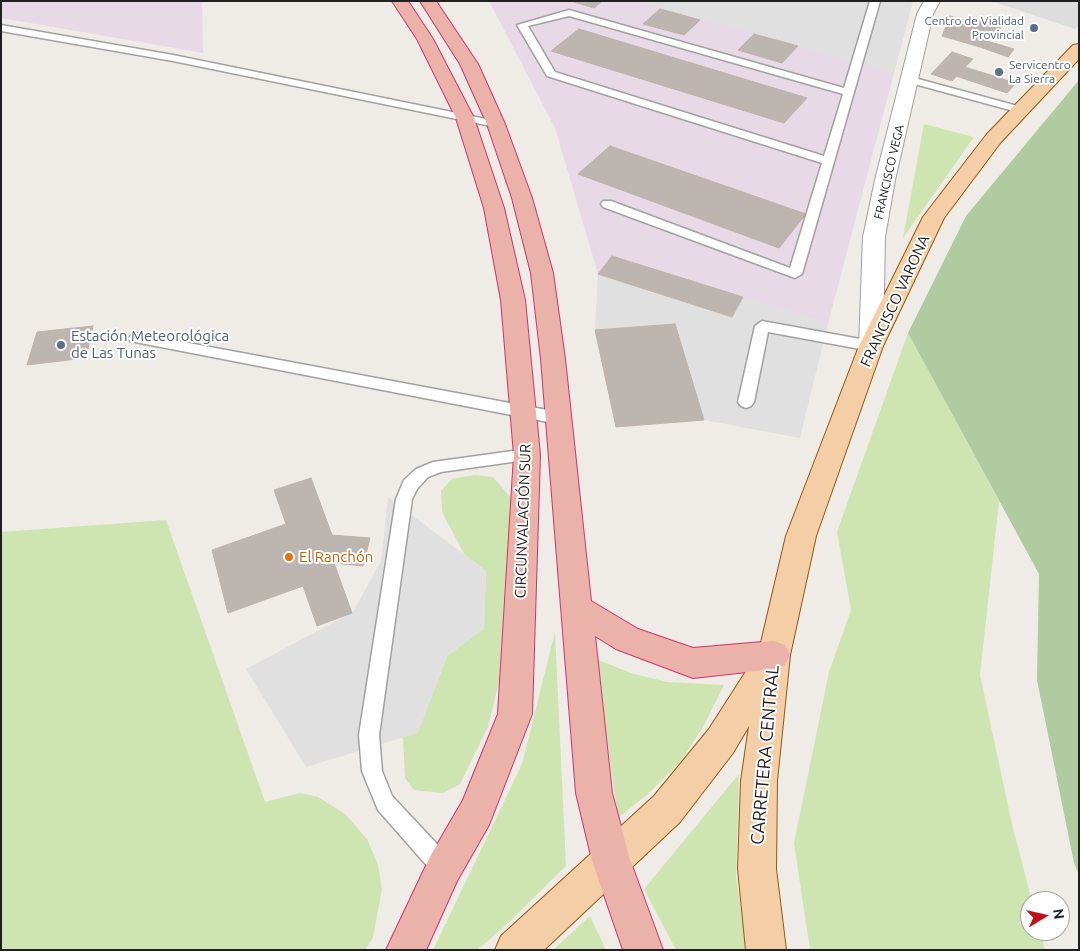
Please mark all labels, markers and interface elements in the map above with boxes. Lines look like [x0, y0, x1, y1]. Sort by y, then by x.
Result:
place label: Centro de Vialidad Provincial [924, 14, 1024, 42]
marker: Centro de Vialidad Provincial [1028, 22, 1040, 34]
place label: Servicentro La Sierra [1009, 58, 1071, 86]
marker: Servicentro La Sierra [993, 66, 1005, 78]
street label: FRANCISCO VEGA [871, 123, 907, 221]
street label: FRANCISCO VARONA [857, 232, 933, 370]
place label: Estación Meteorológica de Las Tunas [71, 327, 229, 362]
marker: Estación Meteorológica de Las Tunas [55, 339, 67, 351]
street label: CIRCUNVALACIÓN SUR [511, 443, 535, 599]
place label: El Ranchón [299, 548, 373, 566]
marker: El Ranchón [283, 551, 295, 563]
street label: CARRETERA CENTRAL [746, 664, 784, 846]
north arrow [1020, 891, 1070, 941]
text: N [1050, 907, 1068, 920]

